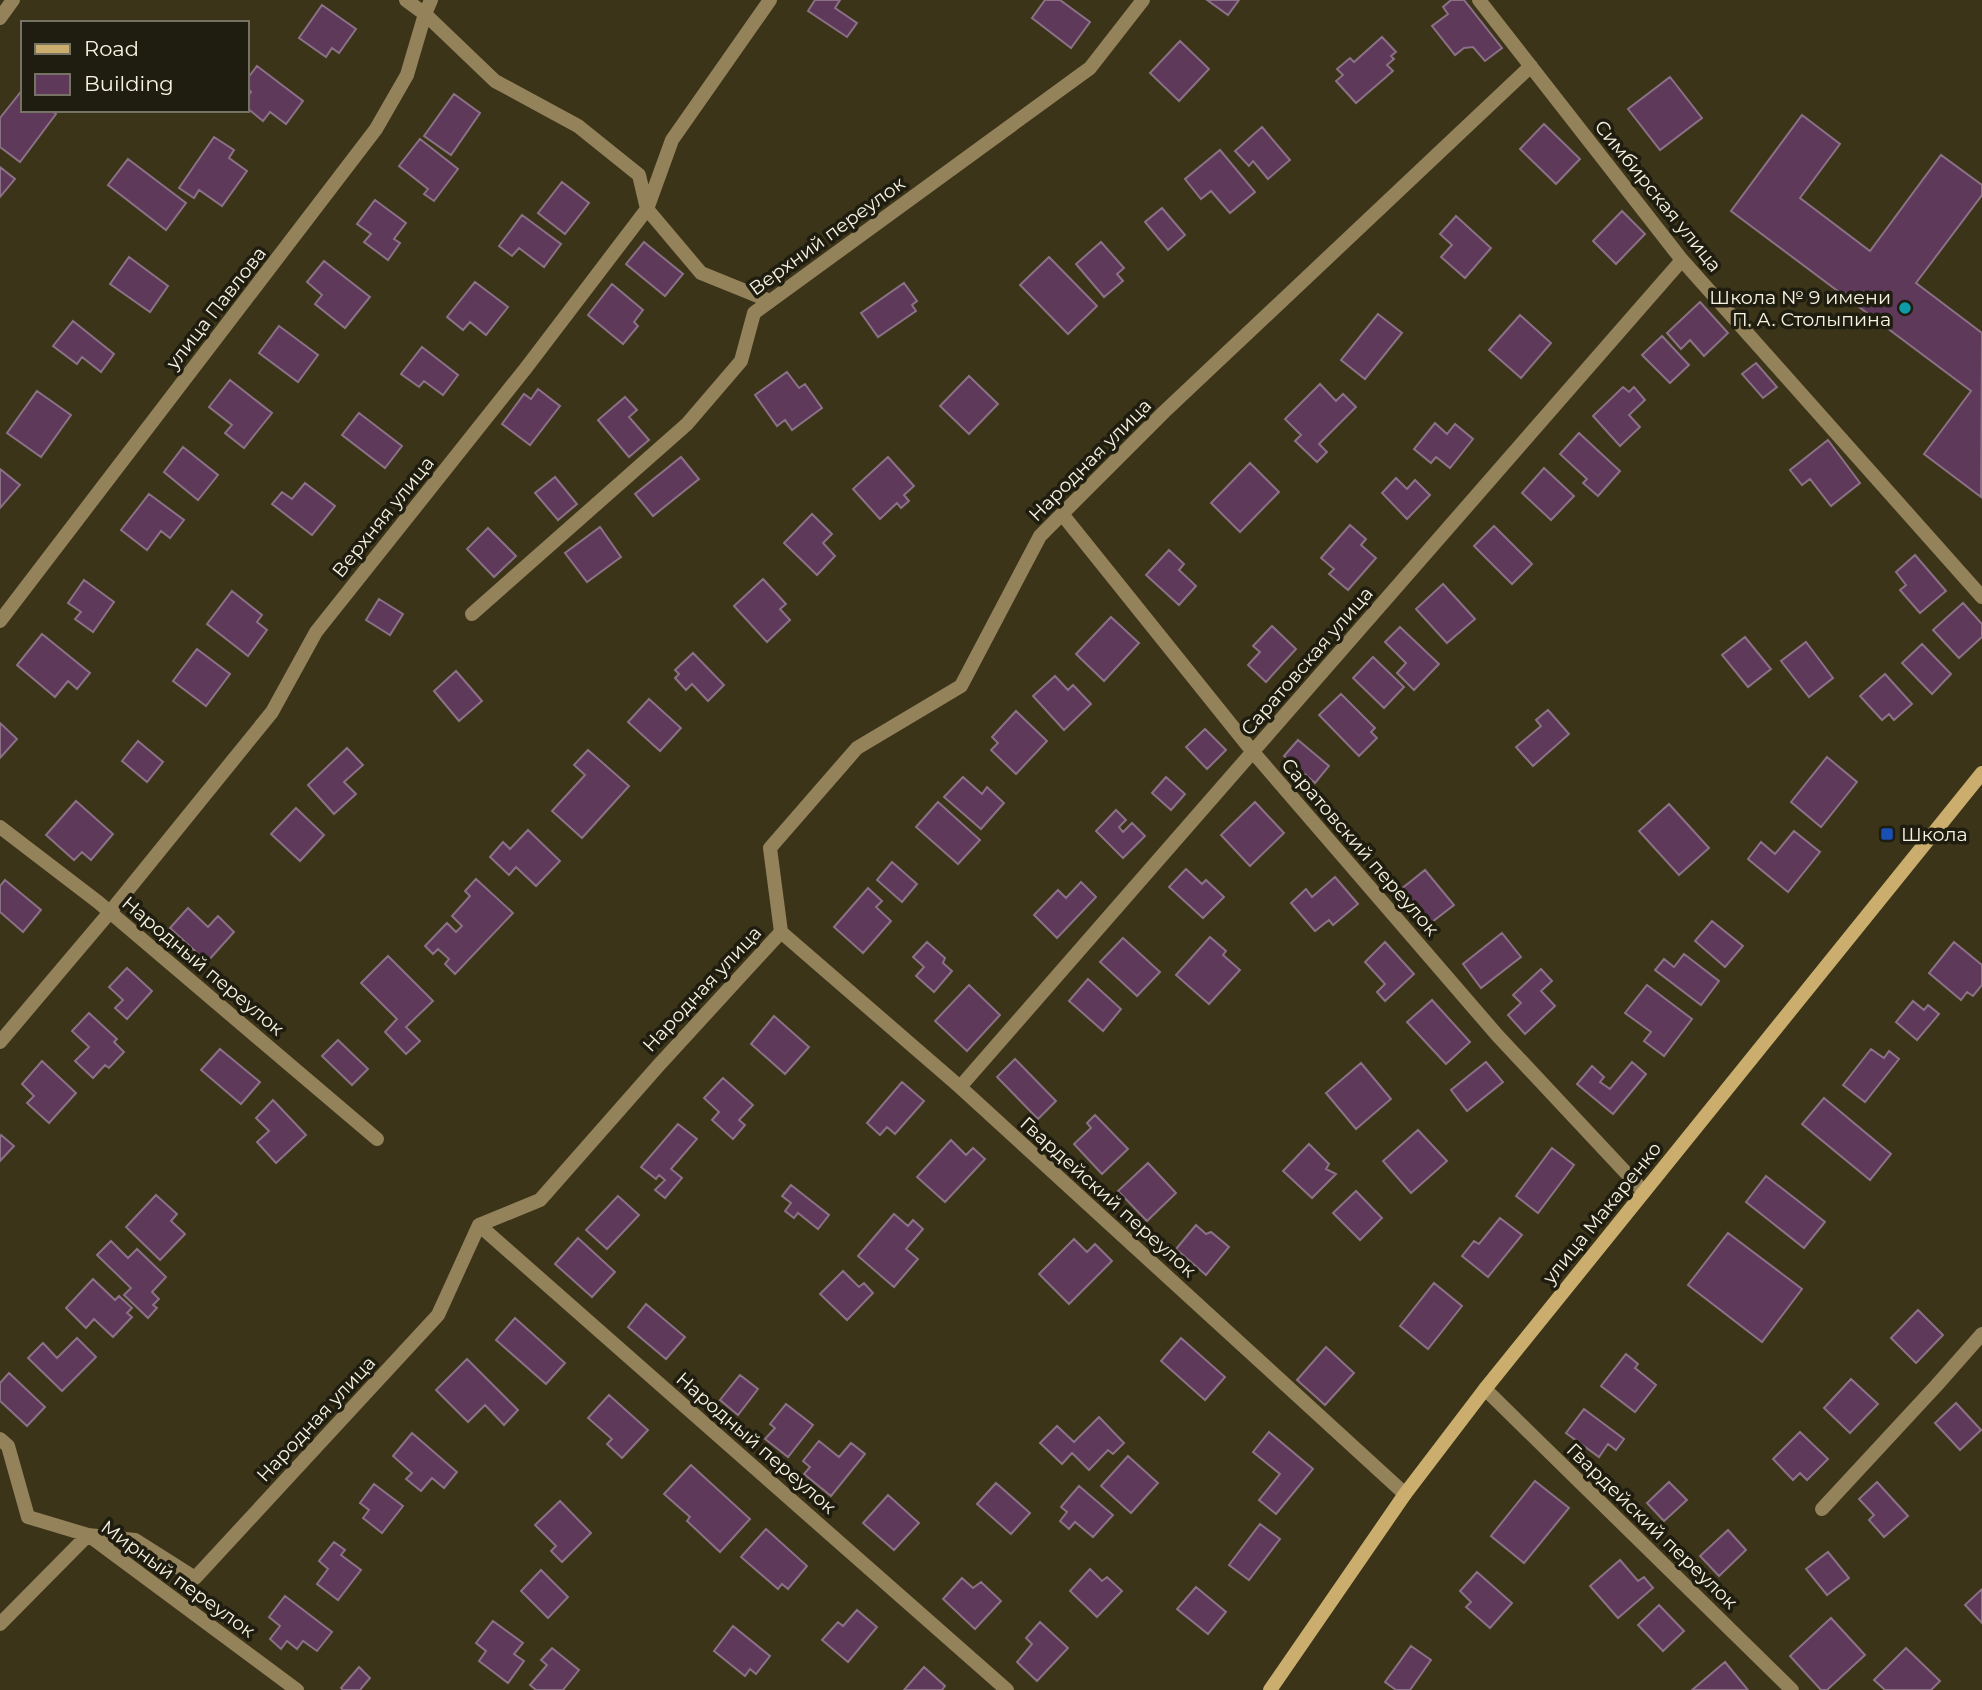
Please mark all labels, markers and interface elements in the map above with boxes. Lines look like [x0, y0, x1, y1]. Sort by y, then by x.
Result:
legend [21, 21, 248, 112]
text: Road [84, 36, 139, 61]
text: Building [84, 71, 174, 96]
street label: Симбирская улица [1590, 115, 1726, 277]
street label: Верхний переулок [745, 172, 909, 300]
street label: улица Павлова [160, 242, 271, 375]
place label: Школа № 9 имени П. А. Столыпина [1709, 286, 1891, 331]
marker: Школа № 9 имени П. А. Столыпина [1897, 300, 1913, 316]
street label: Народная улица [1024, 394, 1156, 526]
street label: Верхняя улица [327, 452, 439, 582]
street label: Саратовская улица [1236, 582, 1378, 740]
street label: Саратовский переулок [1277, 753, 1443, 941]
place label: Школа [1901, 823, 1968, 846]
marker: Школа [1879, 826, 1895, 842]
street label: Народный переулок [117, 892, 289, 1040]
street label: Народная улица [638, 921, 766, 1057]
street label: Гвардейский переулок [1015, 1112, 1201, 1282]
street label: улица Макаренко [1537, 1137, 1666, 1289]
street label: Народная улица [252, 1351, 380, 1487]
street label: Народный переулок [671, 1367, 841, 1519]
street label: Гвардейский переулок [1562, 1438, 1742, 1614]
street label: Мирный переулок [97, 1515, 259, 1643]

